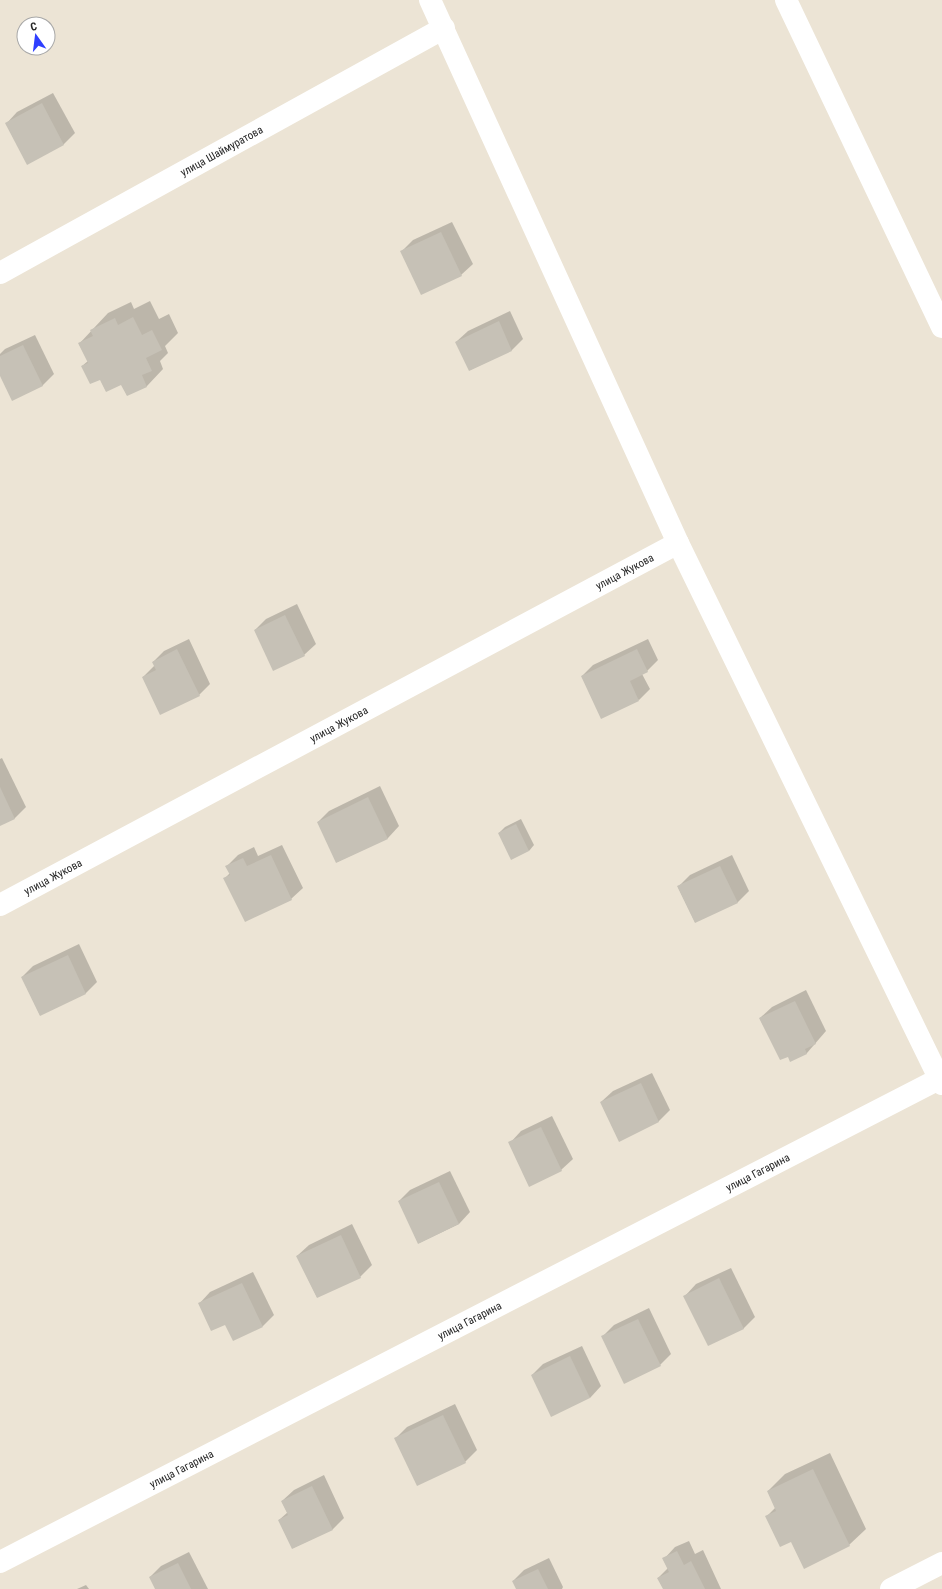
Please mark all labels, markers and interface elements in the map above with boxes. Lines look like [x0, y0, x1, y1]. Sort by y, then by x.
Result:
north arrow [16, 16, 56, 56]
text: С [29, 20, 38, 34]
street label: улица Шаймуратова [178, 123, 265, 179]
street label: улица Жукова [593, 551, 656, 592]
street label: улица Жукова [307, 703, 370, 745]
street label: улица Жукова [22, 856, 84, 898]
street label: улица Гагарина [724, 1150, 792, 1194]
street label: улица Гагарина [435, 1299, 504, 1342]
street label: улица Гагарина [147, 1447, 216, 1490]

